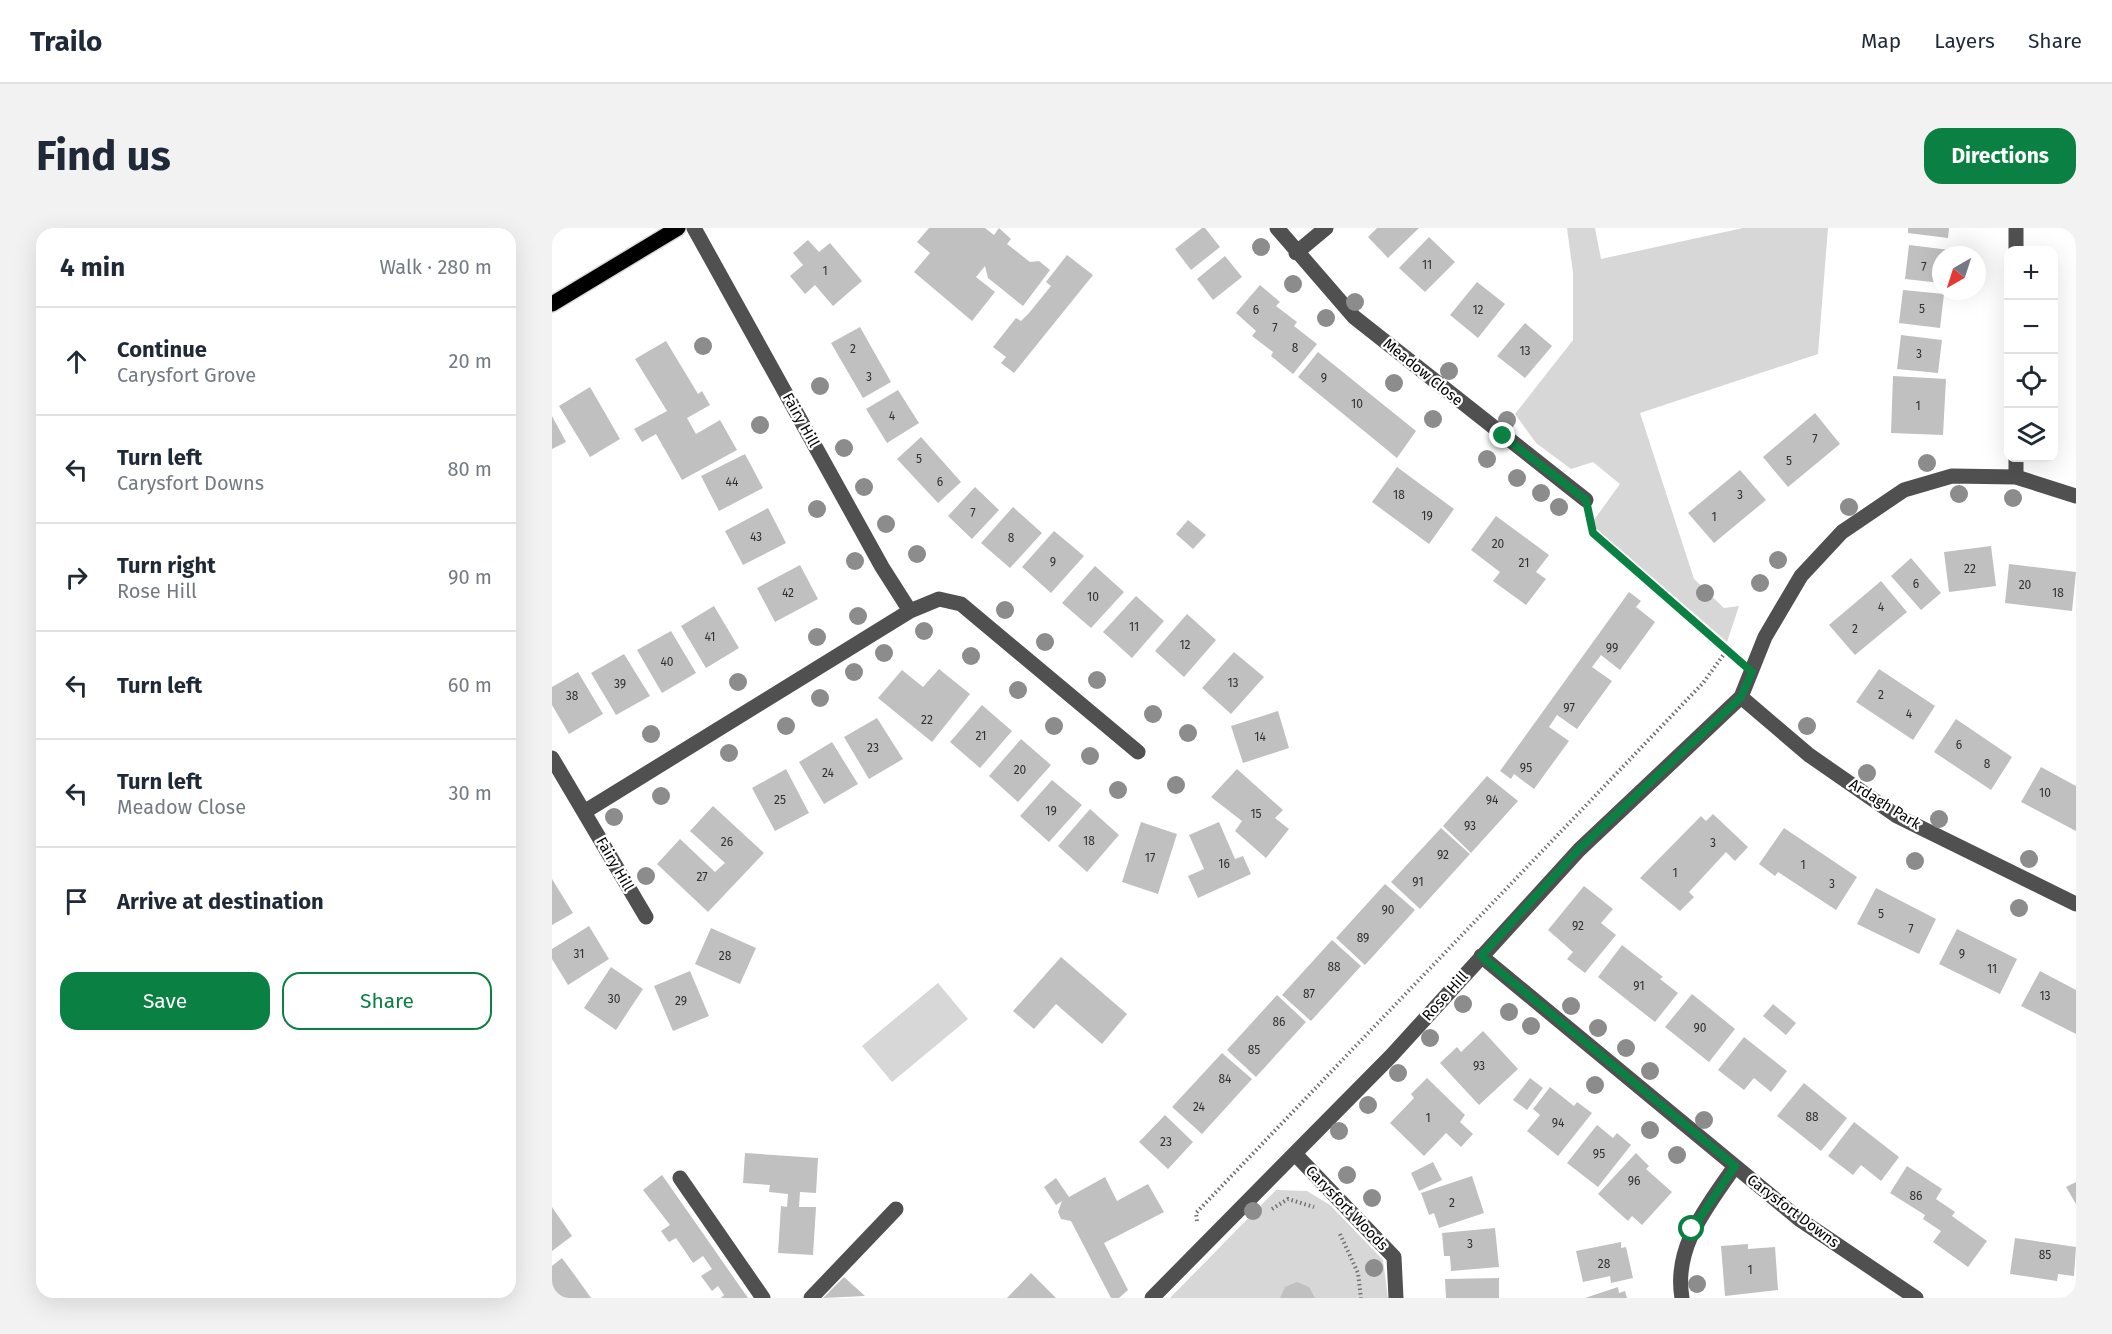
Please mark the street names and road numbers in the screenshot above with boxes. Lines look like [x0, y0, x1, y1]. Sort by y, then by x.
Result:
street label: Meadow Close [1380, 335, 1466, 409]
street label: Fairy Hill [779, 390, 824, 451]
street label: Ardagh Park [1846, 775, 1924, 833]
street label: Fairy Hill [592, 834, 638, 895]
street label: Rose Hill [1418, 967, 1472, 1024]
street label: Carysfort Woods [1302, 1162, 1392, 1254]
street label: Carysfort Downs [1744, 1171, 1842, 1251]

